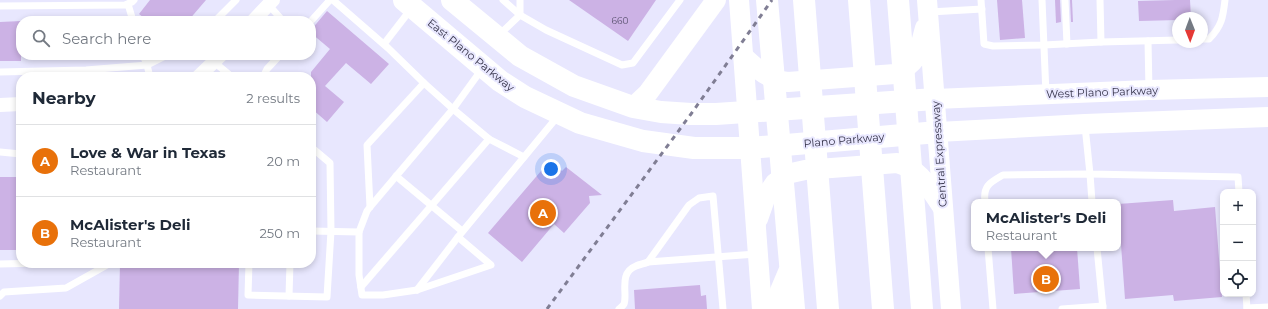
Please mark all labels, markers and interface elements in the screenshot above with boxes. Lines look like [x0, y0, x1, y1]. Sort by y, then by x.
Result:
north arrow [1172, 12, 1208, 48]
house number: 660 [612, 15, 629, 26]
search box [16, 16, 316, 60]
street label: East Plano Parkway [425, 16, 517, 94]
icon: search [30, 27, 52, 49]
text: Search here [62, 29, 151, 48]
street label: West Plano Parkway [1046, 83, 1158, 101]
text: Nearby [32, 88, 96, 108]
text: 2 results [246, 90, 300, 106]
street label: Central Expressway [928, 101, 950, 207]
street label: Plano Parkway [803, 129, 885, 151]
text: Love & War in Texas [70, 143, 226, 162]
text: A [40, 153, 50, 169]
text: 20 m [267, 153, 300, 169]
your location [541, 159, 561, 179]
text: Restaurant [70, 162, 141, 178]
map controls [1220, 189, 1256, 297]
button: + [1220, 189, 1256, 225]
pin: A [530, 198, 556, 228]
popup [971, 199, 1121, 251]
text: McAlister's Deli [986, 208, 1106, 227]
text: McAlister's Deli [70, 215, 190, 234]
text: B [40, 225, 50, 241]
text: 250 m [259, 225, 300, 241]
button: − [1220, 225, 1256, 261]
text: Restaurant [986, 227, 1057, 243]
text: Restaurant [70, 234, 141, 250]
button: locate [1220, 261, 1256, 297]
pin: B [1033, 264, 1059, 294]

